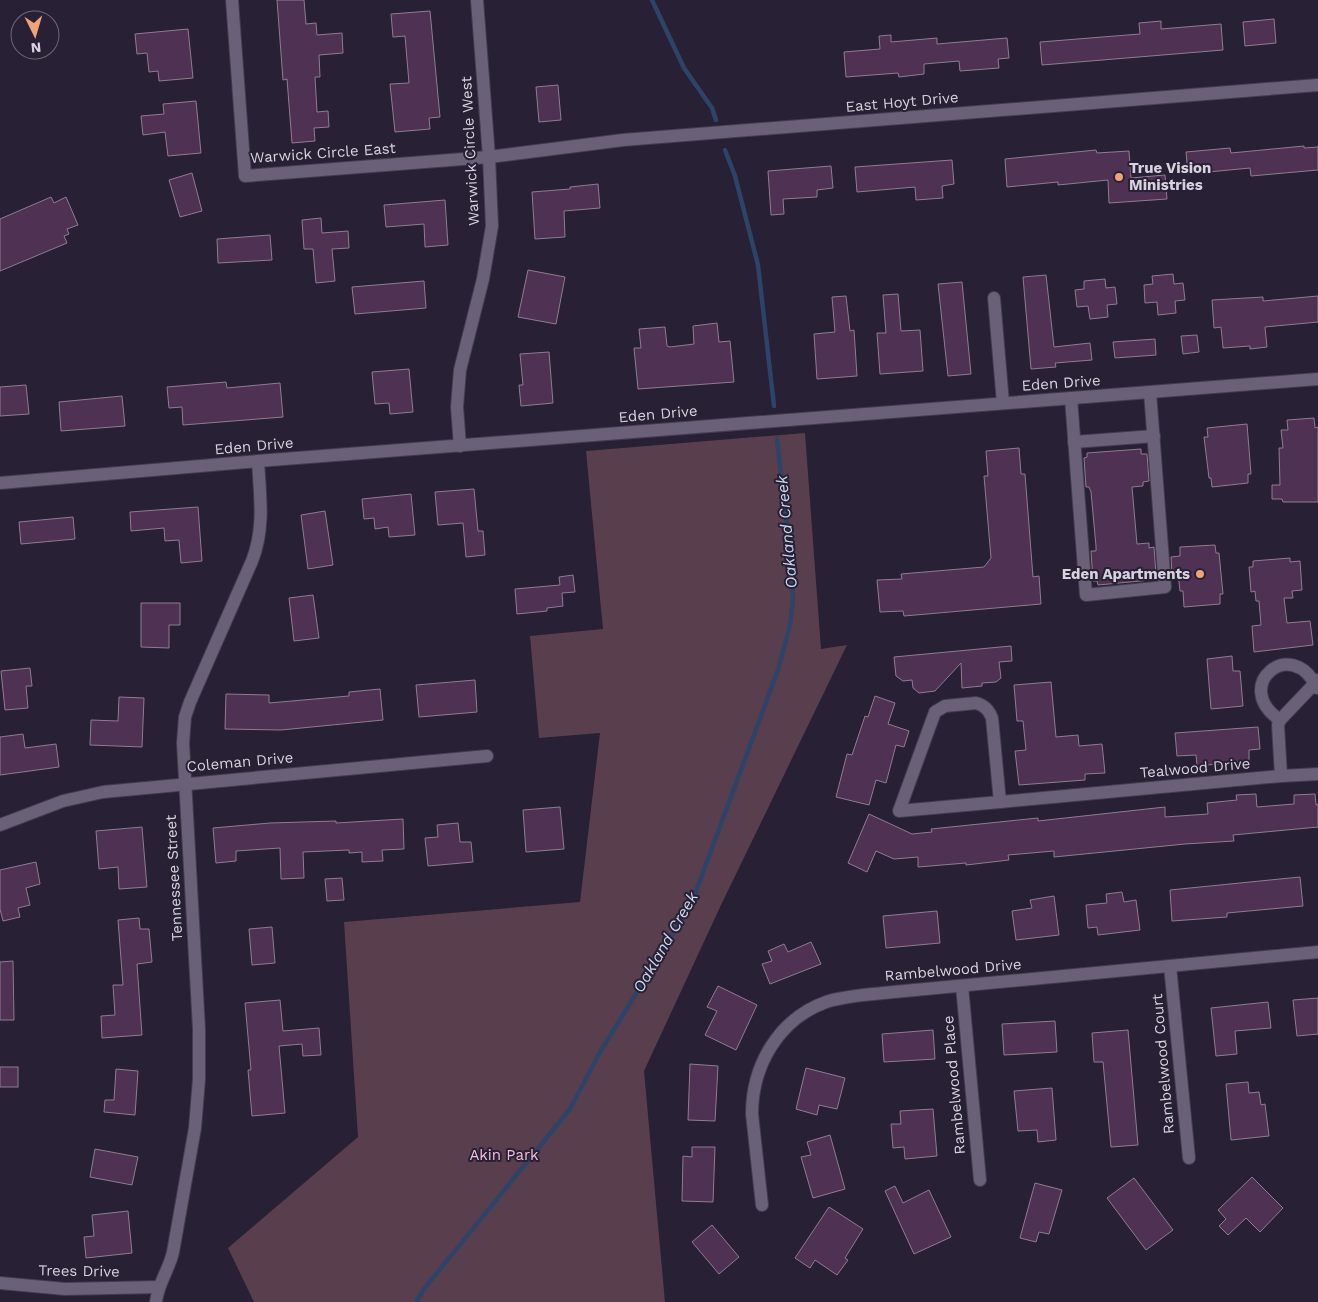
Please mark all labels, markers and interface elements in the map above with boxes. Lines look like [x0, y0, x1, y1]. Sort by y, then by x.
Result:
north arrow [10, 10, 60, 60]
text: N [30, 40, 42, 56]
street label: Warwick Circle West [457, 75, 483, 226]
street label: East Hoyt Drive [845, 88, 959, 116]
street label: Warwick Circle East [250, 139, 397, 167]
place label: True Vision Ministries [1129, 159, 1211, 194]
marker: True Vision Ministries [1113, 171, 1125, 183]
street label: Eden Drive [1021, 371, 1101, 395]
street label: Eden Drive [618, 402, 698, 426]
street label: Eden Drive [214, 434, 294, 458]
water label: Oakland Creek [772, 473, 801, 589]
place label: Eden Apartments [1062, 565, 1190, 583]
marker: Eden Apartments [1194, 568, 1206, 580]
street label: Coleman Drive [186, 748, 294, 776]
street label: Tealwood Drive [1139, 754, 1251, 782]
street label: Tennessee Street [162, 814, 186, 942]
water label: Oakland Creek [629, 887, 703, 996]
street label: Rambelwood Drive [884, 955, 1022, 985]
street label: Rambelwood Court [1148, 993, 1178, 1135]
street label: Rambelwood Place [939, 1015, 969, 1155]
park label: Akin Park [469, 1146, 539, 1164]
street label: Trees Drive [38, 1261, 120, 1281]

